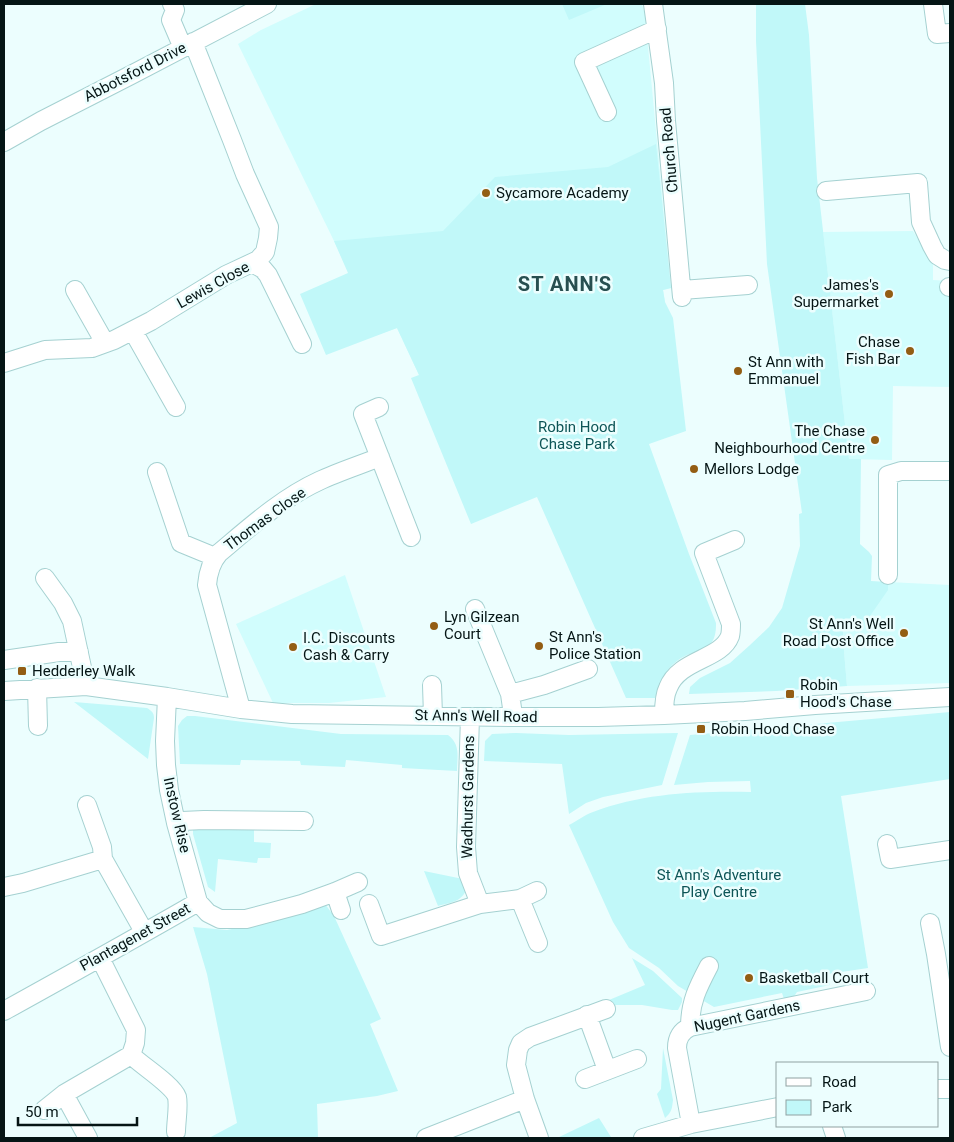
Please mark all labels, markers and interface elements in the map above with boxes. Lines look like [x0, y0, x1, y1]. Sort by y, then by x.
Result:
street label: Abbotsford Drive [81, 38, 189, 106]
street label: Church Road [656, 107, 682, 193]
place label: Sycamore Academy [496, 184, 629, 202]
marker: Sycamore Academy [480, 187, 492, 199]
street label: Lewis Close [174, 258, 252, 312]
district label: ST ANN'S [518, 272, 612, 296]
place label: James's Supermarket [794, 276, 879, 311]
marker: James's Supermarket [883, 288, 895, 300]
place label: Chase Fish Bar [846, 333, 900, 368]
marker: Chase Fish Bar [904, 345, 916, 357]
place label: St Ann with Emmanuel [748, 353, 824, 388]
marker: St Ann with Emmanuel [732, 365, 744, 377]
park label: Robin Hood Chase Park [538, 418, 616, 453]
place label: The Chase Neighbourhood Centre [714, 422, 865, 457]
marker: The Chase Neighbourhood Centre [869, 434, 881, 446]
place label: Mellors Lodge [704, 460, 799, 478]
marker: Mellors Lodge [688, 463, 700, 475]
street label: Thomas Close [221, 483, 309, 555]
place label: Lyn Gilzean Court [444, 608, 519, 643]
place label: St Ann's Well Road Post Office [783, 615, 894, 650]
marker: Lyn Gilzean Court [428, 620, 440, 632]
marker: St Ann's Well Road Post Office [898, 627, 910, 639]
place label: St Ann's Police Station [549, 628, 641, 663]
place label: I.C. Discounts Cash & Carry [303, 629, 395, 664]
marker: St Ann's Police Station [533, 640, 545, 652]
marker: I.C. Discounts Cash & Carry [287, 641, 299, 653]
place label: Hedderley Walk [32, 662, 136, 680]
marker: Hedderley Walk [16, 665, 28, 677]
place label: Robin Hood's Chase [800, 676, 892, 711]
marker: Robin Hood's Chase [784, 688, 796, 700]
street label: St Ann's Well Road [414, 706, 538, 726]
place label: Robin Hood Chase [711, 720, 835, 738]
marker: Robin Hood Chase [695, 723, 707, 735]
street label: Wadhurst Gardens [458, 735, 478, 859]
street label: Instow Rise [160, 775, 194, 855]
park label: St Ann's Adventure Play Centre [657, 866, 781, 901]
street label: Plantagenet Street [77, 899, 193, 975]
place label: Basketball Court [759, 969, 869, 987]
marker: Basketball Court [743, 972, 755, 984]
street label: Nugent Gardens [692, 996, 802, 1036]
legend [776, 1062, 939, 1127]
text: Road [822, 1073, 856, 1091]
scale bar [18, 1094, 136, 1126]
text: Park [822, 1098, 853, 1116]
text: 50 m [25, 1103, 59, 1121]

